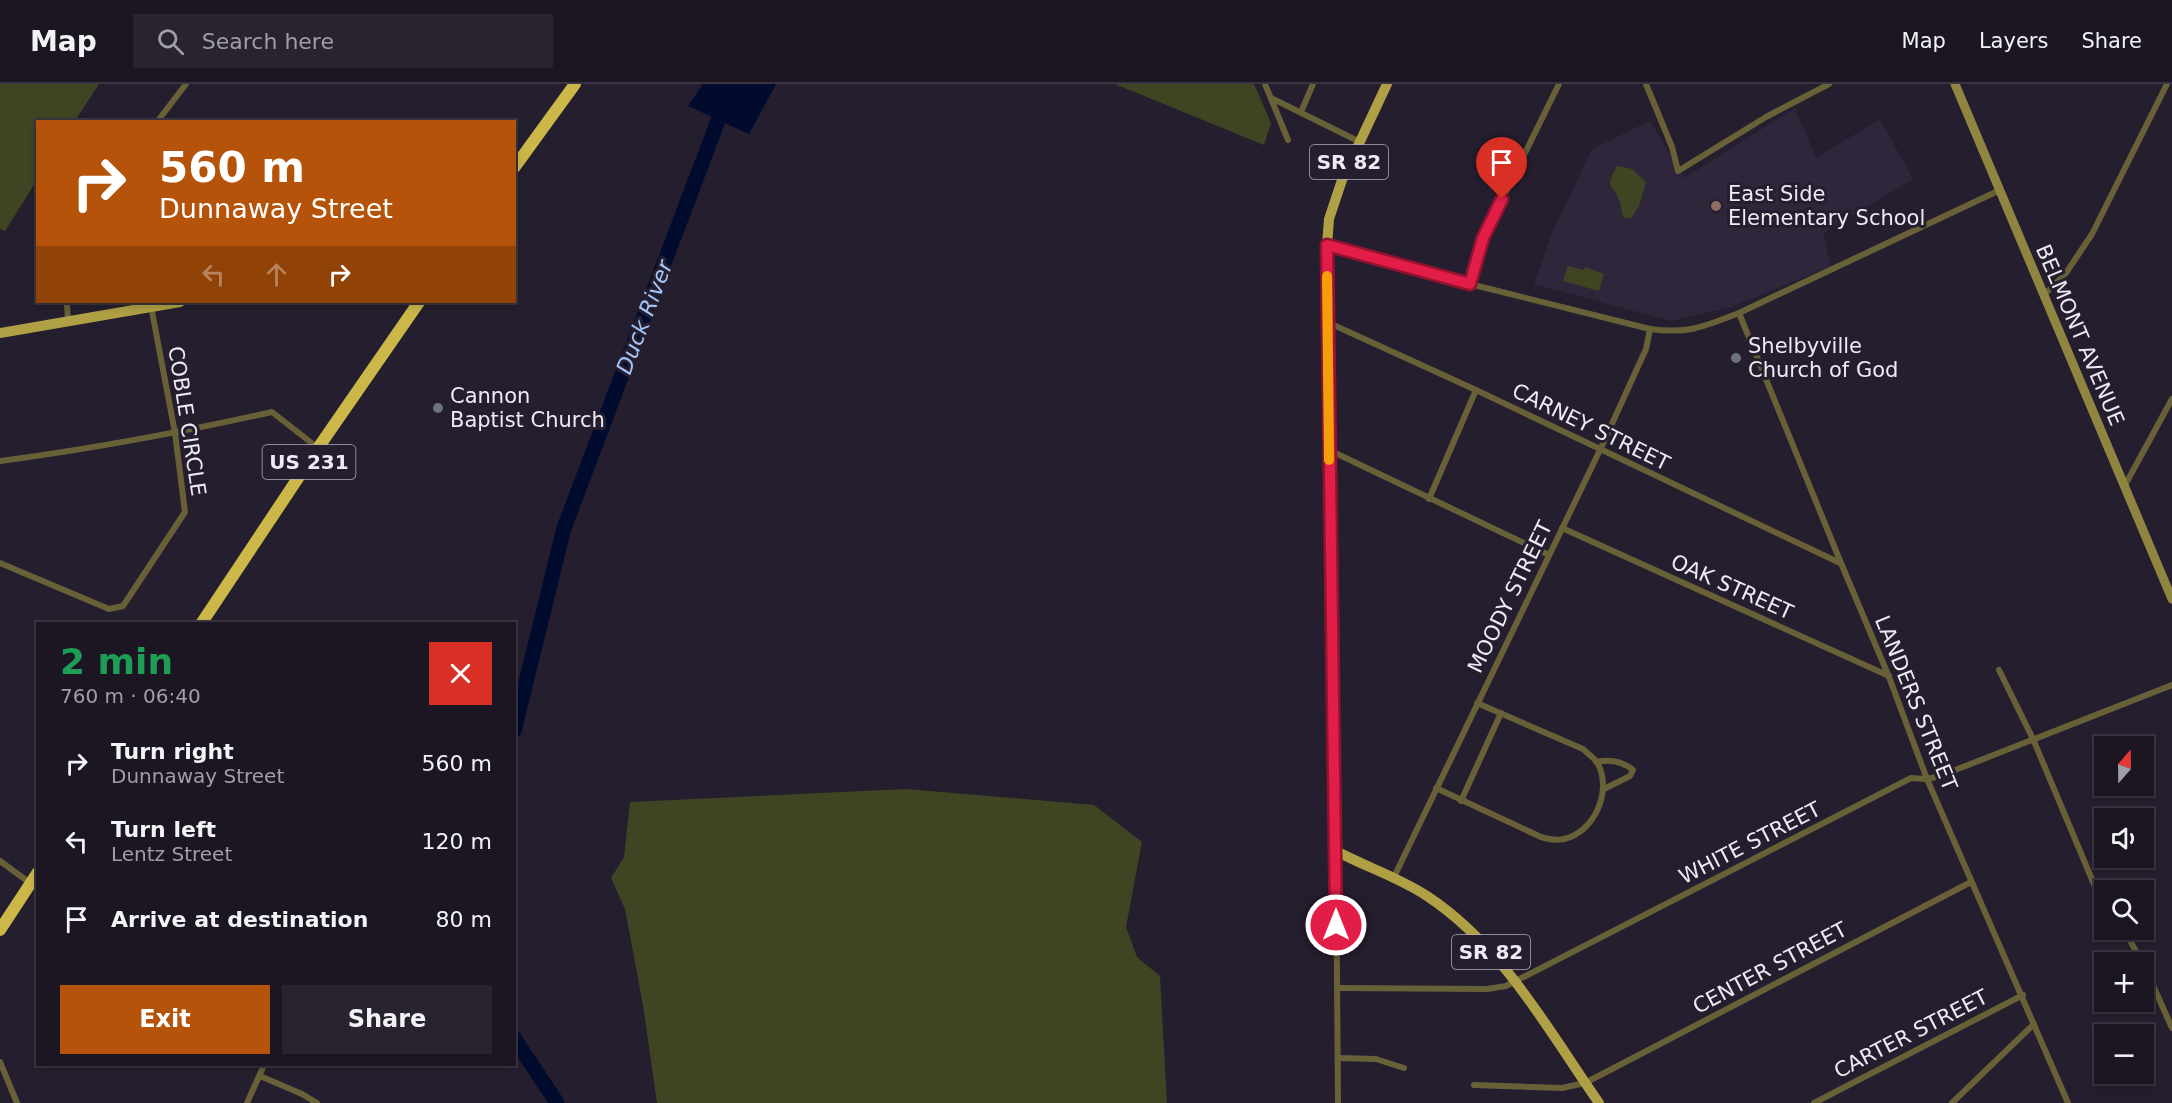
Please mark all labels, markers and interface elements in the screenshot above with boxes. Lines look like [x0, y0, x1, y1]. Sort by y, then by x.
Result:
search box [133, 14, 553, 68]
text: Map [30, 25, 97, 58]
icon: search [154, 25, 187, 58]
text: Search here [202, 29, 334, 54]
text: Map [1902, 29, 1946, 53]
text: Layers [1979, 29, 2048, 53]
text: Share [2081, 29, 2142, 53]
pin [1476, 137, 1527, 199]
text: 560 m [159, 143, 305, 192]
icon: right [60, 144, 138, 222]
road number: SR 82 [1310, 145, 1388, 179]
icon: arrive [1485, 146, 1518, 179]
place label: East Side Elementary School [1728, 182, 1925, 230]
text: Dunnaway Street [159, 193, 393, 224]
marker: East Side Elementary School [1709, 199, 1723, 213]
street label: BELMONT AVENUE [2031, 241, 2129, 429]
water label: Duck River [611, 255, 678, 378]
icon: left [197, 258, 230, 291]
icon: ahead [260, 258, 293, 291]
icon: right [323, 258, 356, 291]
place label: Shelbyville Church of God [1748, 334, 1898, 382]
street label: COBLE CIRCLE [163, 344, 211, 498]
marker: Shelbyville Church of God [1729, 351, 1743, 365]
street label: CARNEY STREET [1508, 378, 1674, 476]
place label: Cannon Baptist Church [450, 384, 605, 432]
marker: Cannon Baptist Church [431, 401, 445, 415]
road number: US 231 [262, 445, 356, 479]
street label: MOODY STREET [1463, 517, 1557, 677]
street label: OAK STREET [1667, 549, 1797, 625]
street label: LANDERS STREET [1870, 612, 1962, 794]
text: 2 min [60, 641, 173, 682]
button: close [429, 642, 492, 705]
text: 760 m · 06:40 [60, 684, 201, 708]
north arrow [2094, 736, 2154, 796]
map controls [2094, 736, 2154, 1084]
text: Turn right [111, 739, 234, 764]
icon: right [60, 747, 93, 780]
text: 560 m [422, 751, 492, 776]
text: Dunnaway Street [111, 764, 284, 788]
street label: WHITE STREET [1675, 797, 1825, 889]
button: sound [2094, 808, 2154, 868]
text: Turn left [111, 817, 216, 842]
icon: left [60, 825, 93, 858]
text: 120 m [422, 829, 492, 854]
text: Lentz Street [111, 842, 232, 866]
button: search [2094, 880, 2154, 940]
position arrow [1304, 893, 1368, 957]
icon: arrive [60, 903, 93, 936]
text: Arrive at destination [111, 907, 368, 932]
text: 80 m [436, 907, 492, 932]
street label: CENTER STREET [1689, 917, 1851, 1019]
road number: SR 82 [1452, 935, 1530, 969]
button: + [2094, 952, 2154, 1012]
button: Exit [60, 985, 270, 1054]
button: Share [282, 985, 492, 1054]
street label: CARTER STREET [1830, 985, 1992, 1083]
button: − [2094, 1024, 2154, 1084]

